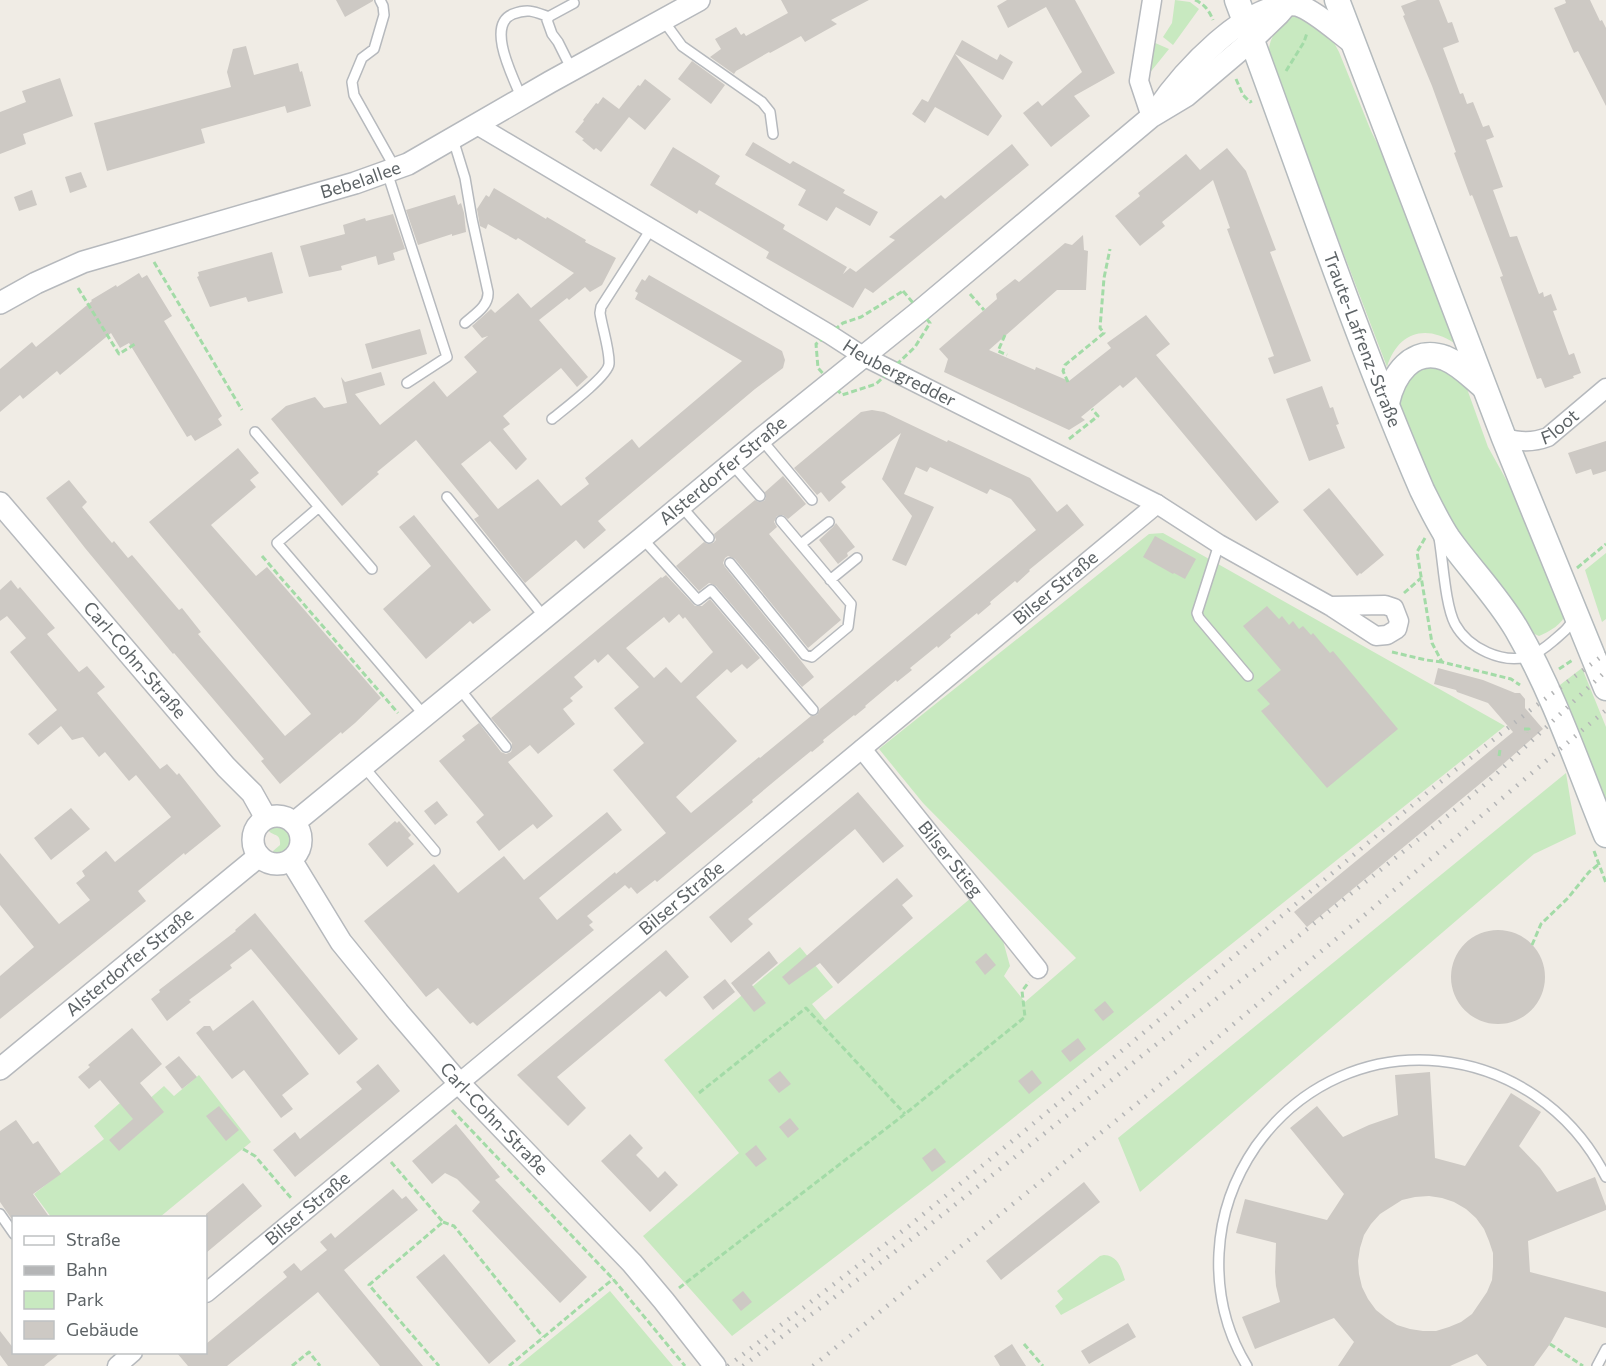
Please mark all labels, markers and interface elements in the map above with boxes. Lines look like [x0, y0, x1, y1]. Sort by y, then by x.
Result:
street label: Bebelallee [317, 156, 403, 203]
street label: Traute-Lafrenz-Straße [1320, 249, 1407, 430]
street label: Heubergredder [839, 334, 960, 411]
street label: Floot [1538, 404, 1583, 449]
street label: Alsterdorfer Straße [654, 411, 790, 529]
street label: Bilser Straße [1008, 546, 1102, 629]
street label: Carl-Cohn-Straße [79, 597, 192, 723]
street label: Bilser Stieg [914, 816, 988, 901]
street label: Bilser Straße [634, 856, 728, 939]
street label: Alsterdorfer Straße [61, 903, 197, 1020]
street label: Carl-Cohn-Straße [436, 1057, 553, 1179]
street label: Bilser Straße [260, 1166, 354, 1250]
legend [12, 1216, 207, 1354]
text: Straße [66, 1228, 121, 1250]
text: Bahn [66, 1258, 108, 1280]
text: Park [66, 1288, 104, 1310]
text: Gebäude [66, 1318, 139, 1340]

